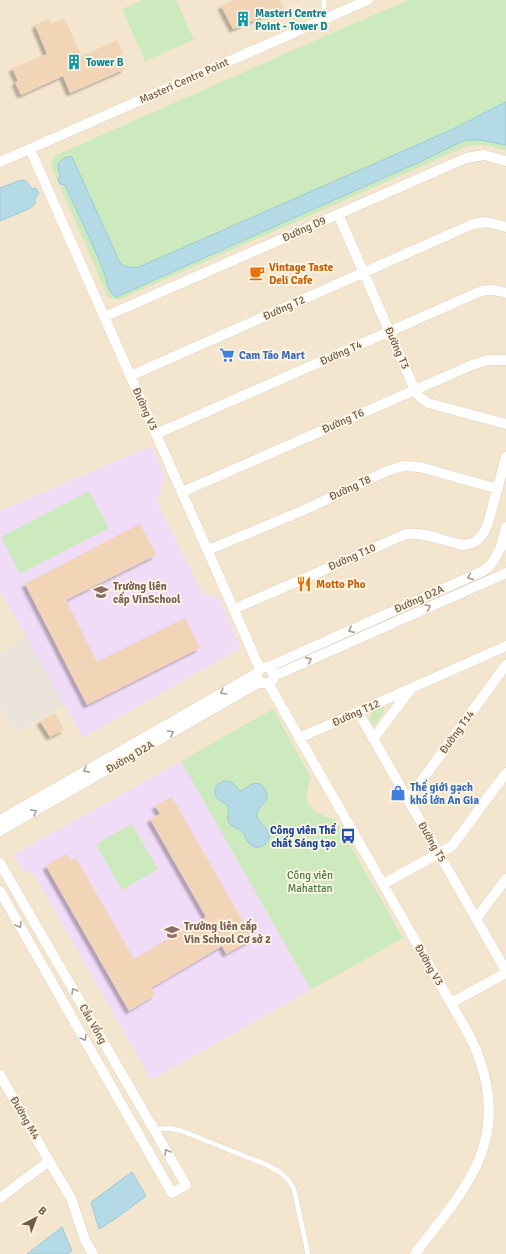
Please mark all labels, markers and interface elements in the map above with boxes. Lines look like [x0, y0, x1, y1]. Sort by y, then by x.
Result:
place label: Masteri Centre Point - Tower D [255, 7, 328, 33]
building icon: Masteri Centre Point - Tower D [234, 10, 252, 28]
building icon: Tower B [65, 53, 83, 71]
street label: Masteri Centre Point [137, 55, 231, 107]
place label: Tower B [86, 56, 124, 69]
street label: Đường D9 [280, 214, 328, 244]
place label: Vintage Taste Deli Cafe [269, 261, 334, 287]
cafe icon: Vintage Taste Deli Cafe [248, 264, 266, 282]
street label: Đường T2 [261, 293, 307, 323]
street label: Đường T3 [382, 325, 412, 371]
street label: Đường T4 [318, 338, 364, 368]
supermarket icon: Cam Táo Mart [218, 346, 236, 364]
place label: Cam Táo Mart [239, 349, 305, 362]
street label: Đường V3 [130, 386, 160, 433]
street label: Đường T6 [320, 406, 366, 436]
street label: Đường T8 [327, 473, 373, 503]
street label: Đường T10 [326, 541, 378, 573]
one-way arrow [467, 572, 474, 580]
restaurant icon: Motto Pho [295, 575, 313, 593]
place label: Motto Pho [316, 578, 366, 591]
place label: Trường liên cấp VinSchool [113, 580, 181, 606]
street label: Đường D2A [392, 582, 446, 616]
school or university icon: Trường liên cấp VinSchool [92, 583, 110, 601]
one-way arrow [424, 604, 431, 612]
one-way arrow [348, 625, 356, 633]
one-way arrow [305, 657, 313, 665]
one-way arrow [220, 687, 227, 694]
street label: Đường T12 [330, 697, 382, 729]
street label: Đường T14 [437, 708, 477, 756]
one-way arrow [167, 731, 174, 738]
street label: Đường D2A [104, 738, 156, 776]
one-way arrow [83, 766, 90, 773]
place label: Thế giới gạch khổ lớn An Gia [410, 779, 479, 807]
shop icon: Thế giới gạch khổ lớn An Gia [389, 784, 407, 802]
one-way arrow [30, 809, 37, 816]
street label: Đường T5 [415, 819, 449, 865]
place label: Công viên Thể chất Sáng tạo [270, 823, 337, 850]
bus stop icon: Công viên Thể chất Sáng tạo [339, 827, 357, 845]
park label: Công viên Mahattan [287, 869, 333, 895]
place label: Trường liên cấp Vin School Cơ sở 2 [184, 918, 271, 946]
one-way arrow [15, 921, 22, 928]
school or university icon: Trường liên cấp Vin School Cơ sở 2 [163, 923, 181, 941]
street label: Đường V3 [412, 942, 446, 988]
one-way arrow [71, 987, 78, 995]
street label: Cầu Vồng [76, 1001, 111, 1046]
one-way arrow [79, 1034, 86, 1041]
street label: Đường M4 [7, 1094, 43, 1142]
one-way arrow [164, 1149, 171, 1156]
north arrow [16, 1198, 56, 1238]
text: B [35, 1204, 49, 1218]

